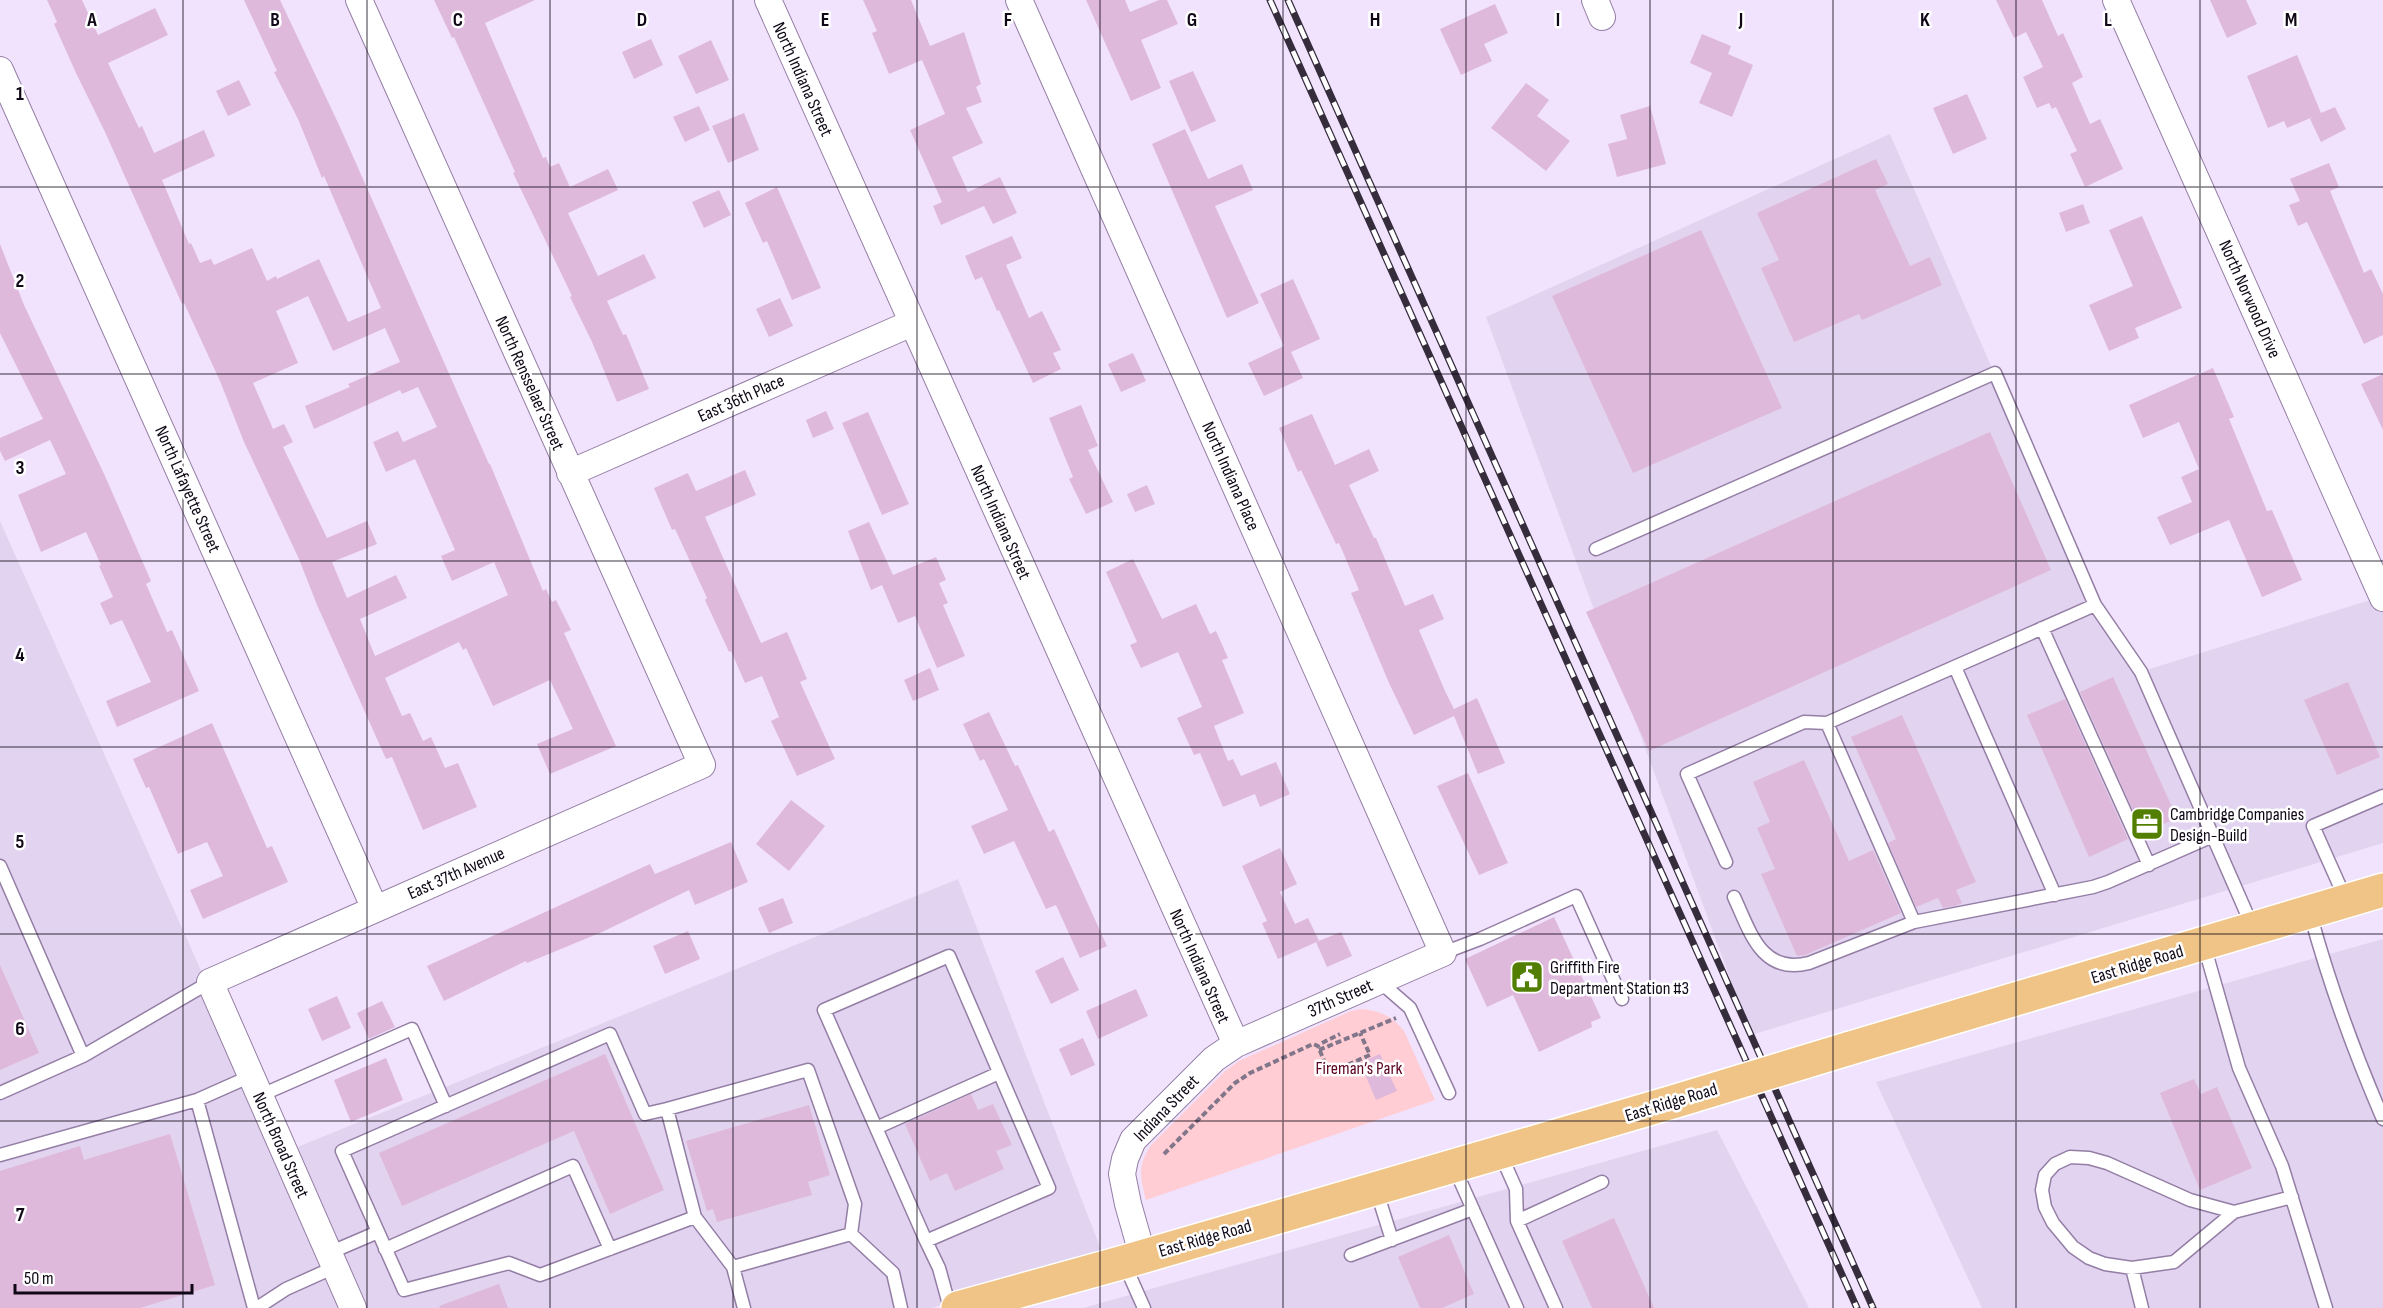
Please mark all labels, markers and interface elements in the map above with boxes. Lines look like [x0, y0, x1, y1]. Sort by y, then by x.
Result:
text: A [86, 8, 97, 32]
text: B [270, 8, 280, 32]
text: C [453, 8, 463, 32]
text: D [637, 8, 647, 32]
text: E [821, 8, 829, 32]
text: F [1004, 8, 1012, 32]
text: G [1187, 8, 1197, 32]
text: H [1370, 8, 1380, 32]
text: I [1556, 8, 1560, 32]
text: J [1738, 8, 1743, 32]
text: K [1920, 8, 1930, 32]
text: L [2104, 8, 2112, 32]
text: M [2285, 8, 2297, 32]
street label: North Indiana Street [768, 19, 837, 140]
text: 1 [16, 82, 24, 106]
street label: North Norwood Drive [2214, 237, 2285, 361]
text: 2 [16, 269, 24, 293]
street label: North Rensselaer Street [491, 313, 569, 454]
street label: East 36th Place [695, 370, 788, 427]
street label: North Indiana Place [1197, 419, 1264, 534]
street label: North Lafayette Street [150, 423, 225, 556]
text: 3 [16, 456, 25, 480]
street label: North Indiana Street [966, 462, 1035, 583]
text: 4 [15, 643, 25, 667]
place label: Cambridge Companies Design-Build [2170, 804, 2304, 846]
office icon: Cambridge Companies Design-Build [2129, 806, 2165, 842]
text: 5 [16, 830, 25, 854]
street label: East 37th Avenue [404, 843, 508, 904]
street label: North Indiana Street [1165, 906, 1234, 1027]
street label: East Ridge Road [2089, 941, 2186, 988]
place label: Griffith Fire Department Station #3 [1550, 957, 1689, 999]
public building icon: Griffith Fire Department Station #3 [1509, 959, 1545, 995]
street label: 37th Street [1304, 975, 1376, 1022]
text: 6 [15, 1017, 25, 1041]
park label: Fireman’s Park [1316, 1058, 1403, 1079]
street label: Indiana Street [1129, 1070, 1204, 1146]
street label: East Ridge Road [1623, 1079, 1720, 1126]
street label: North Broad Street [248, 1089, 313, 1202]
text: 7 [16, 1203, 25, 1227]
street label: East Ridge Road [1156, 1215, 1254, 1262]
scale bar [15, 1257, 192, 1295]
text: 50 m [24, 1268, 54, 1289]

